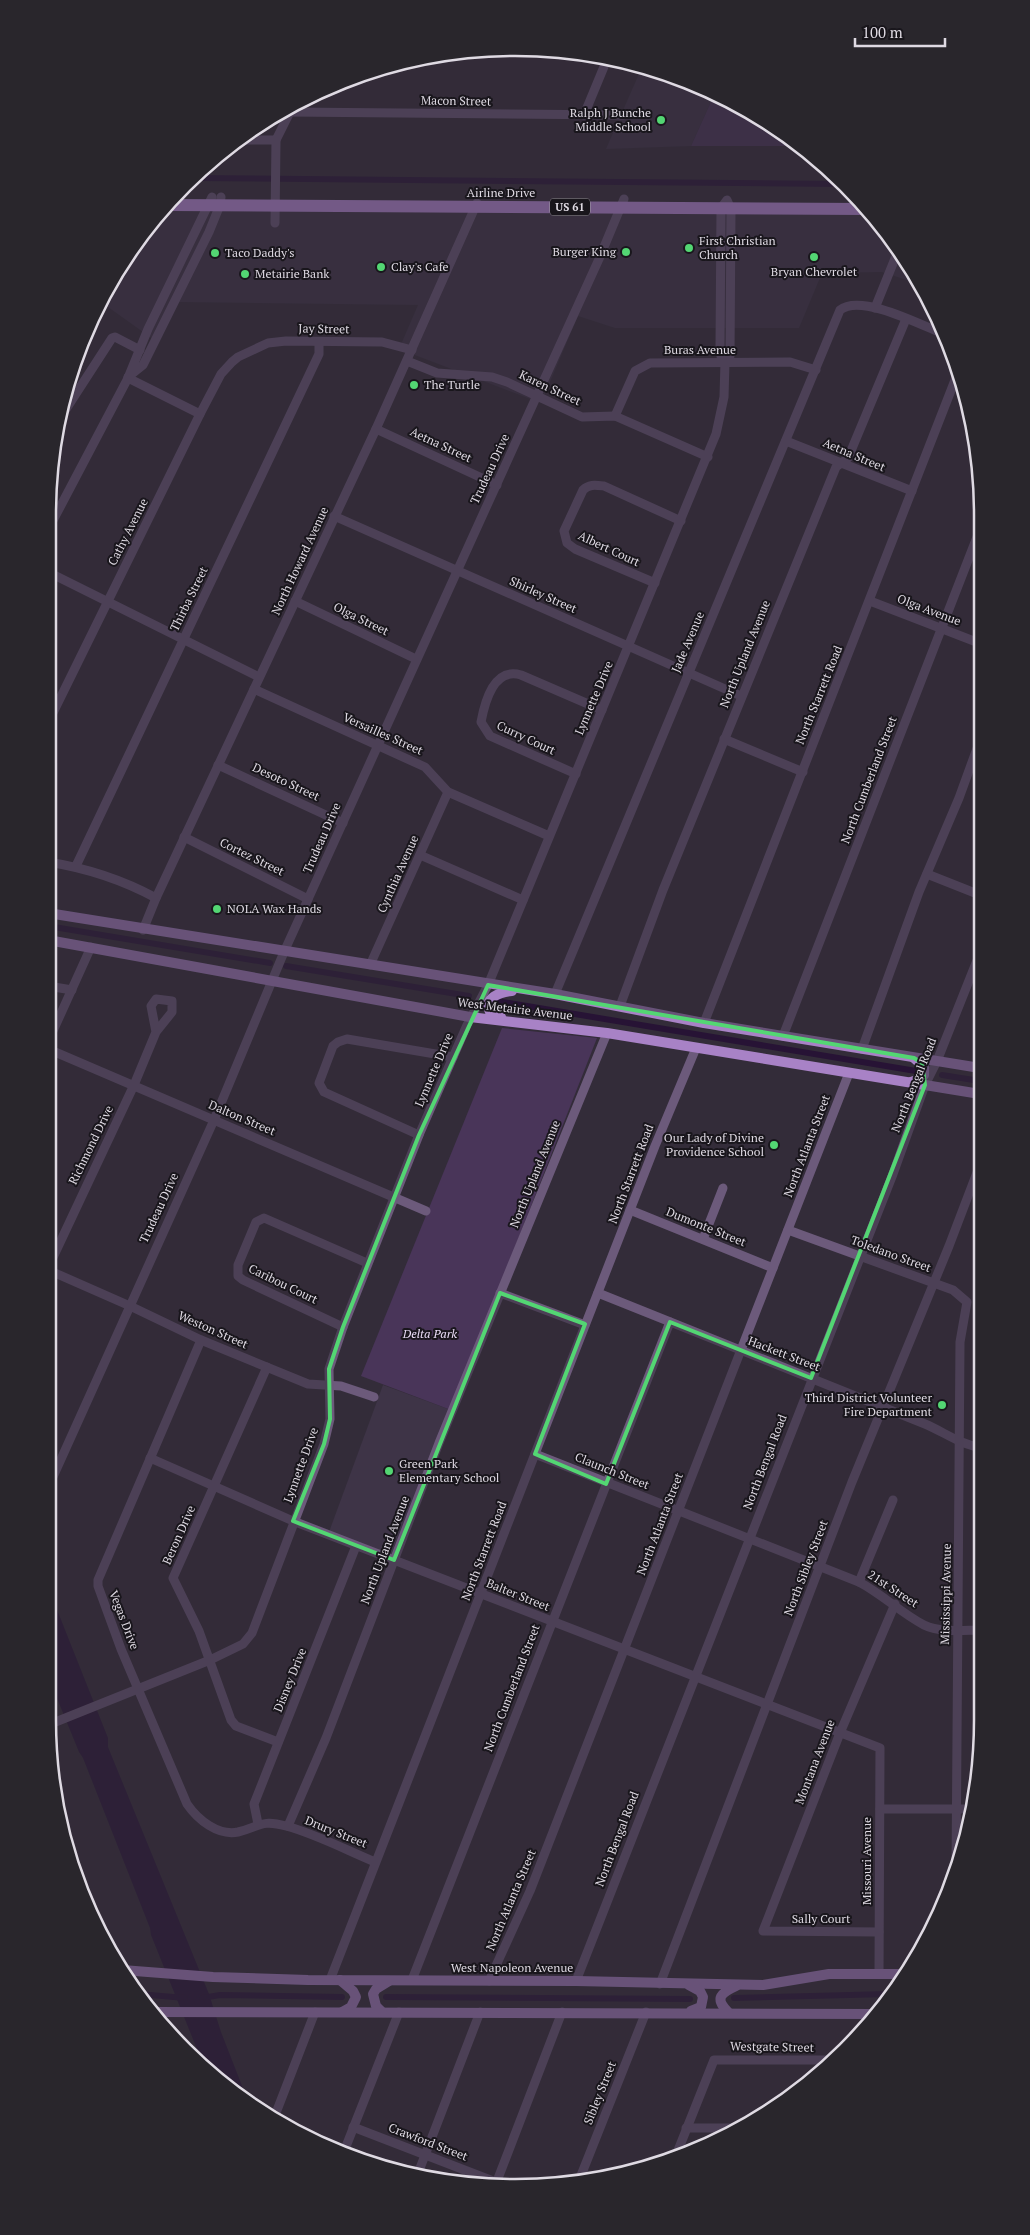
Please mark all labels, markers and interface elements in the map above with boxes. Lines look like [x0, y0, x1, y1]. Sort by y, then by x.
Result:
scale bar [855, 15, 945, 47]
text: 100 m [862, 22, 903, 42]
street label: Macon Street [421, 92, 492, 109]
place label: Ralph J Bunche Middle School [570, 105, 651, 134]
marker: Ralph J Bunche Middle School [655, 114, 667, 126]
street label: Airline Drive [467, 185, 535, 200]
road number: US 61 [550, 198, 590, 216]
place label: First Christian Church [699, 233, 776, 262]
marker: First Christian Church [683, 242, 695, 254]
place label: Burger King [552, 244, 617, 259]
place label: Taco Daddy's [225, 245, 295, 260]
marker: Burger King [620, 246, 632, 258]
marker: Taco Daddy's [209, 247, 221, 259]
marker: Bryan Chevrolet [808, 251, 820, 263]
place label: Clay's Cafe [391, 259, 449, 274]
marker: Clay's Cafe [375, 261, 387, 273]
place label: Bryan Chevrolet [771, 264, 858, 279]
place label: Metairie Bank [255, 266, 330, 281]
marker: Metairie Bank [239, 268, 251, 280]
street label: Jay Street [298, 321, 350, 336]
street label: Buras Avenue [664, 342, 736, 357]
street label: Karen Street [517, 367, 584, 409]
place label: The Turtle [424, 377, 480, 392]
marker: The Turtle [408, 379, 420, 391]
street label: Aetna Street [408, 424, 475, 466]
street label: Trudeau Drive [467, 431, 512, 506]
street label: Aetna Street [821, 435, 888, 475]
street label: Cathy Avenue [104, 496, 151, 568]
street label: North Howard Avenue [268, 504, 331, 617]
street label: Albert Court [576, 528, 643, 570]
street label: Thirba Street [166, 563, 211, 634]
street label: Shirley Street [507, 573, 580, 616]
street label: Olga Avenue [895, 591, 963, 629]
street label: North Upland Avenue [716, 598, 773, 710]
street label: Olga Street [331, 599, 392, 639]
street label: Jade Avenue [668, 609, 707, 675]
street label: North Starrett Road [792, 643, 845, 746]
street label: Lynnette Drive [571, 659, 616, 737]
street label: Versailles Street [341, 709, 426, 758]
street label: North Cumberland Street [837, 714, 900, 846]
street label: Curry Court [494, 717, 558, 758]
street label: Desoto Street [250, 759, 323, 804]
street label: Trudeau Drive [299, 800, 344, 875]
street label: Cynthia Avenue [374, 833, 421, 915]
street label: Cortez Street [218, 835, 287, 879]
place label: NOLA Wax Hands [227, 901, 322, 916]
marker: NOLA Wax Hands [211, 903, 223, 915]
street label: West Metairie Avenue [457, 994, 573, 1023]
street label: Lynnette Drive [411, 1031, 456, 1109]
street label: North Bengal Road [888, 1035, 939, 1134]
street label: North Atlanta Street [780, 1092, 833, 1199]
street label: Dalton Street [206, 1097, 278, 1139]
street label: Richmond Drive [65, 1103, 116, 1187]
street label: North Upland Avenue [506, 1118, 563, 1230]
street label: North Starrett Road [605, 1122, 657, 1226]
place label: Our Lady of Divine Providence School [664, 1130, 764, 1159]
marker: Our Lady of Divine Providence School [768, 1139, 780, 1151]
street label: Trudeau Drive [136, 1170, 181, 1245]
street label: Dumonte Street [664, 1204, 749, 1250]
street label: Toledano Street [849, 1232, 934, 1275]
street label: Caribou Court [246, 1260, 321, 1307]
street label: Weston Street [176, 1307, 251, 1352]
park label: Delta Park [402, 1326, 457, 1341]
street label: Hackett Street [746, 1333, 823, 1374]
place label: Third District Volunteer Fire Department [805, 1390, 933, 1419]
marker: Third District Volunteer Fire Department [936, 1399, 948, 1411]
street label: North Bengal Road [739, 1412, 790, 1512]
street label: Lynnette Drive [280, 1425, 321, 1504]
street label: Claunch Street [573, 1449, 652, 1492]
place label: Green Park Elementary School [399, 1456, 500, 1485]
marker: Green Park Elementary School [383, 1465, 395, 1477]
street label: North Atlanta Street [633, 1470, 686, 1577]
street label: North Upland Avenue [357, 1494, 412, 1606]
street label: North Starrett Road [458, 1499, 510, 1603]
street label: Beron Drive [159, 1503, 198, 1567]
street label: North Sibley Street [780, 1517, 831, 1618]
street label: Mississippi Avenue [937, 1543, 954, 1645]
street label: 21st Street [865, 1567, 922, 1611]
street label: Balter Street [484, 1575, 553, 1614]
street label: Vegas Drive [106, 1588, 143, 1652]
street label: North Cumberland Street [480, 1622, 543, 1754]
street label: Disney Drive [270, 1646, 309, 1714]
street label: Montana Avenue [791, 1717, 838, 1806]
street label: North Bengal Road [591, 1789, 642, 1889]
street label: Drury Street [303, 1812, 370, 1851]
street label: Missouri Avenue [859, 1817, 874, 1905]
street label: North Atlanta Street [482, 1846, 539, 1953]
street label: Sally Court [792, 1911, 851, 1926]
street label: West Napoleon Avenue [451, 1960, 573, 1975]
street label: Westgate Street [730, 2038, 815, 2055]
street label: Sibley Street [580, 2058, 619, 2127]
street label: Crawford Street [386, 2120, 471, 2164]

